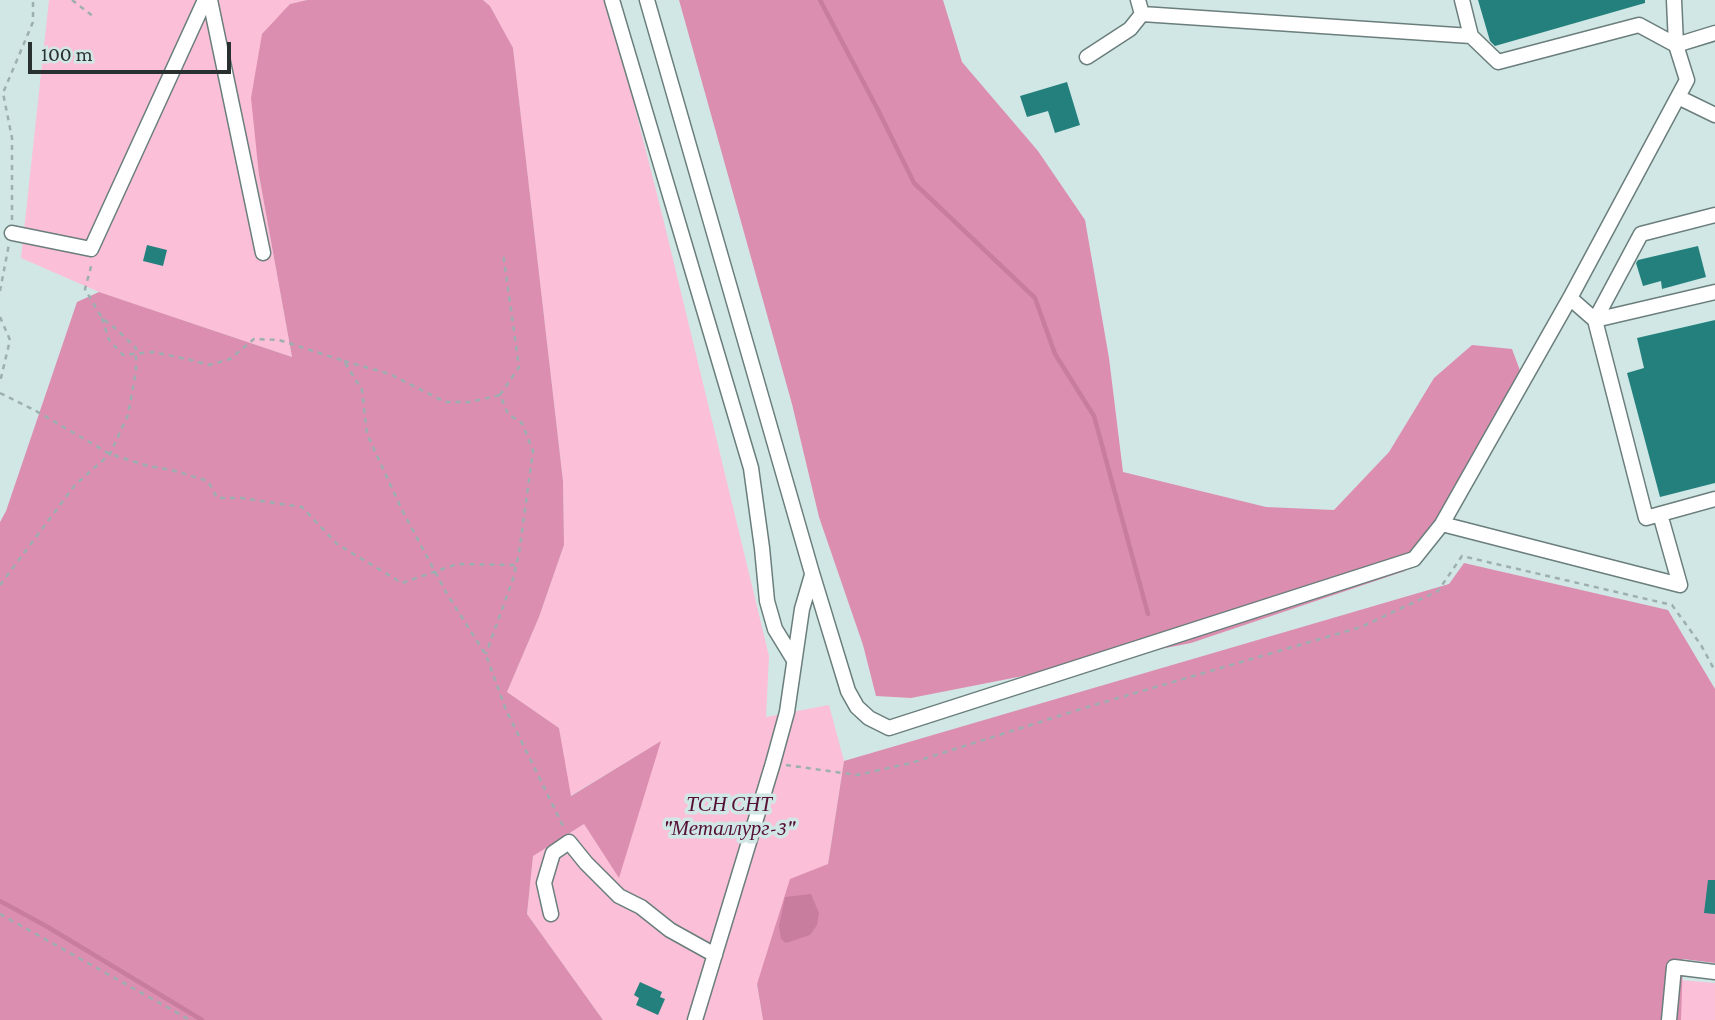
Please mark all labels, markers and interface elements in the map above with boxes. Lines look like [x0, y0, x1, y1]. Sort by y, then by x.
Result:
scale bar [32, 28, 234, 72]
text: 100 m [41, 42, 93, 66]
park label: ТСН СНТ "Металлург-3" [663, 792, 795, 842]

